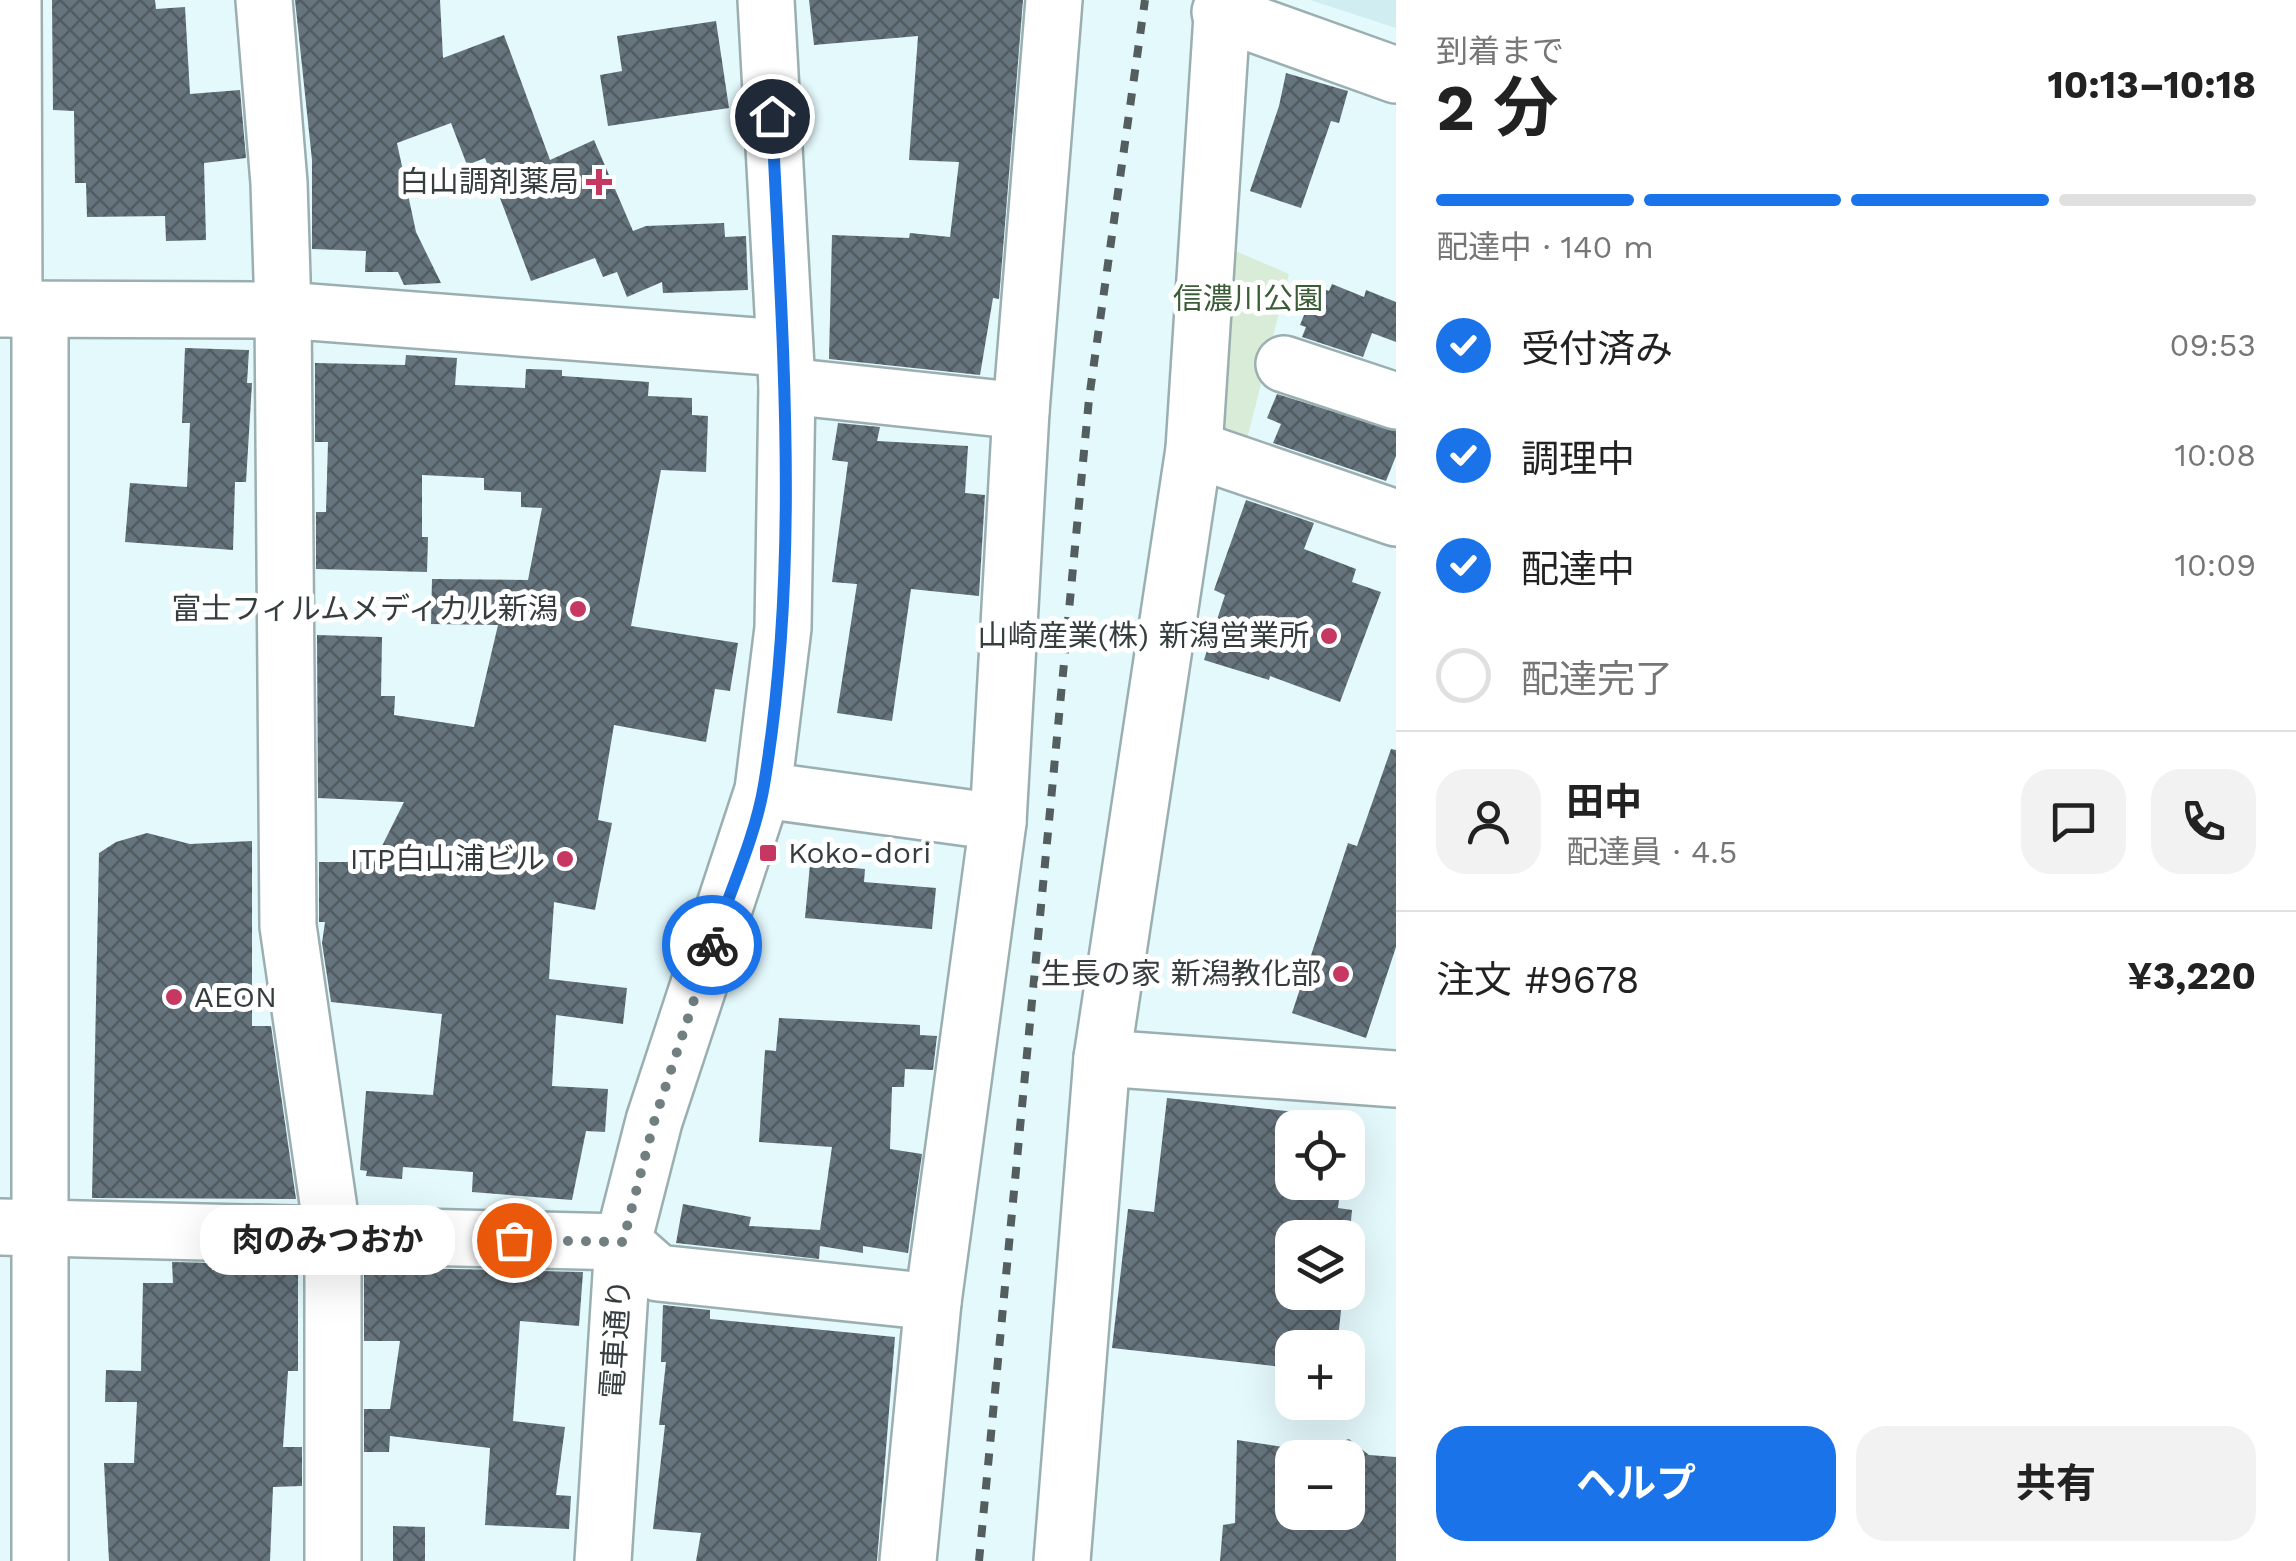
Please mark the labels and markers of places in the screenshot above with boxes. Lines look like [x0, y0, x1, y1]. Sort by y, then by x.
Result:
pin [730, 74, 815, 159]
place label: 白山調剤薬局 [399, 164, 579, 199]
marker: 白山調剤薬局 [588, 171, 610, 193]
place label: 富士フィルムメディカル新潟 [171, 591, 558, 626]
marker: 富士フィルムメディカル新潟 [567, 598, 589, 620]
place label: 山崎産業(株) 新潟営業所 [978, 618, 1309, 653]
marker: 山崎産業(株) 新潟営業所 [1318, 625, 1340, 647]
place label: Koko-dori [788, 835, 931, 870]
place label: ITP白山浦ビル [350, 841, 545, 876]
marker: Koko-dori [757, 842, 779, 864]
marker: ITP白山浦ビル [554, 848, 576, 870]
place label: 生長の家 新潟教化部 [1041, 956, 1321, 991]
marker: 生長の家 新潟教化部 [1330, 963, 1352, 985]
place label: AEON [194, 979, 277, 1014]
marker: AEON [163, 986, 185, 1008]
pin [472, 1198, 557, 1283]
callout: 肉のみつおか [199, 1205, 454, 1275]

